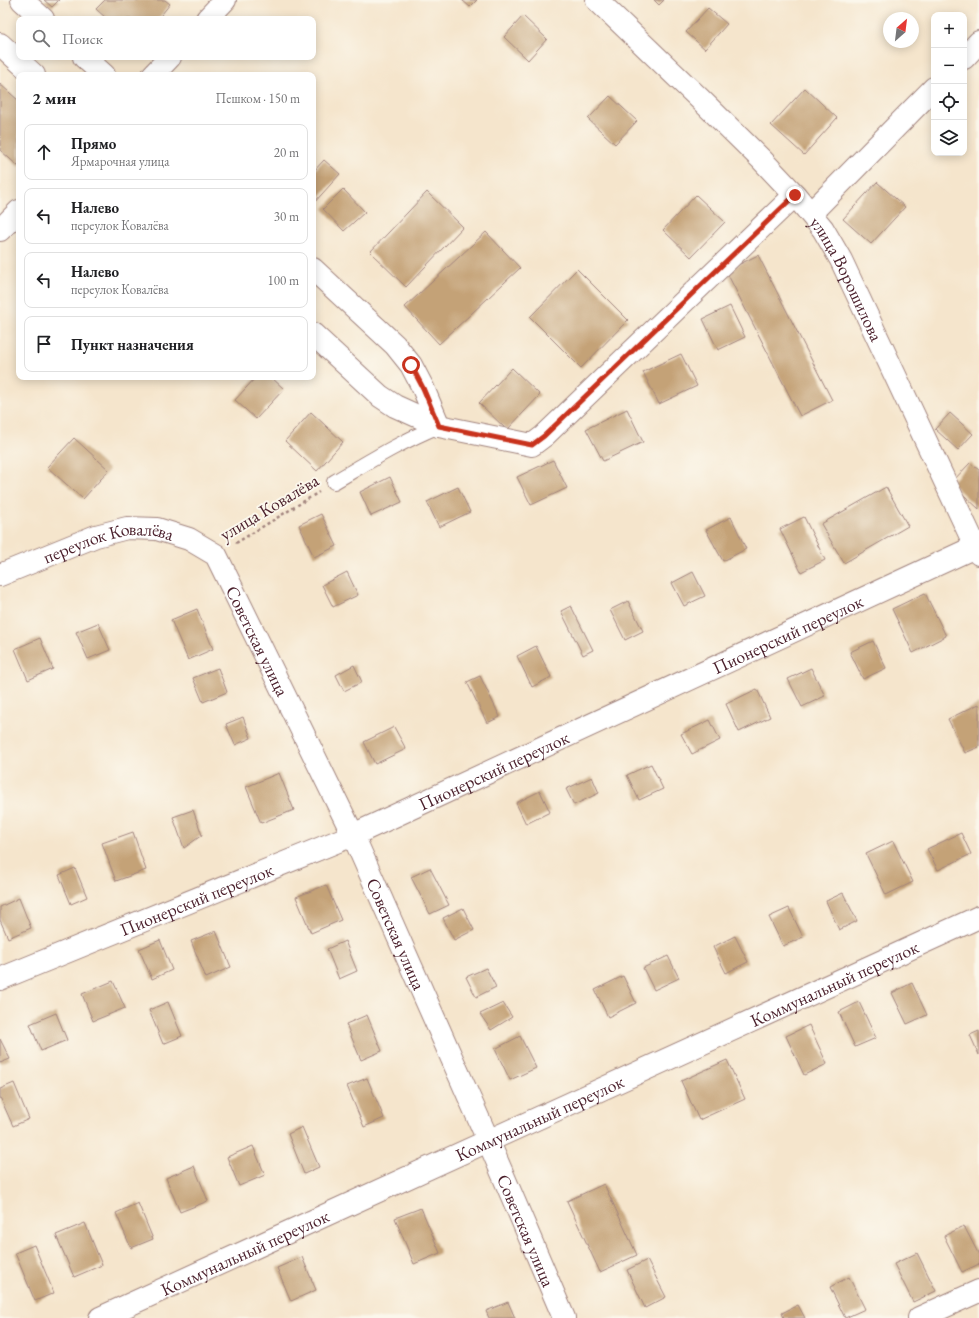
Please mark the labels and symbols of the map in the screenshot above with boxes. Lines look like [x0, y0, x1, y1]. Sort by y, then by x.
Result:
north arrow [883, 12, 919, 48]
route end [786, 186, 804, 204]
street label: улица Ворошилова [805, 211, 889, 345]
route start [402, 356, 420, 374]
street label: улица Ковалёва [215, 468, 323, 546]
street label: переулок Ковалёва [39, 516, 178, 568]
street label: Советская улица [221, 582, 295, 700]
street label: Пионерский переулок [708, 589, 867, 679]
street label: Пионерский переулок [414, 725, 573, 815]
street label: Пионерский переулок [116, 857, 277, 940]
street label: Советская улица [362, 874, 432, 994]
street label: Коммунальный переулок [746, 935, 922, 1031]
street label: Коммунальный переулок [452, 1069, 628, 1166]
street label: Советская улица [492, 1171, 561, 1291]
street label: Коммунальный переулок [157, 1203, 333, 1300]

